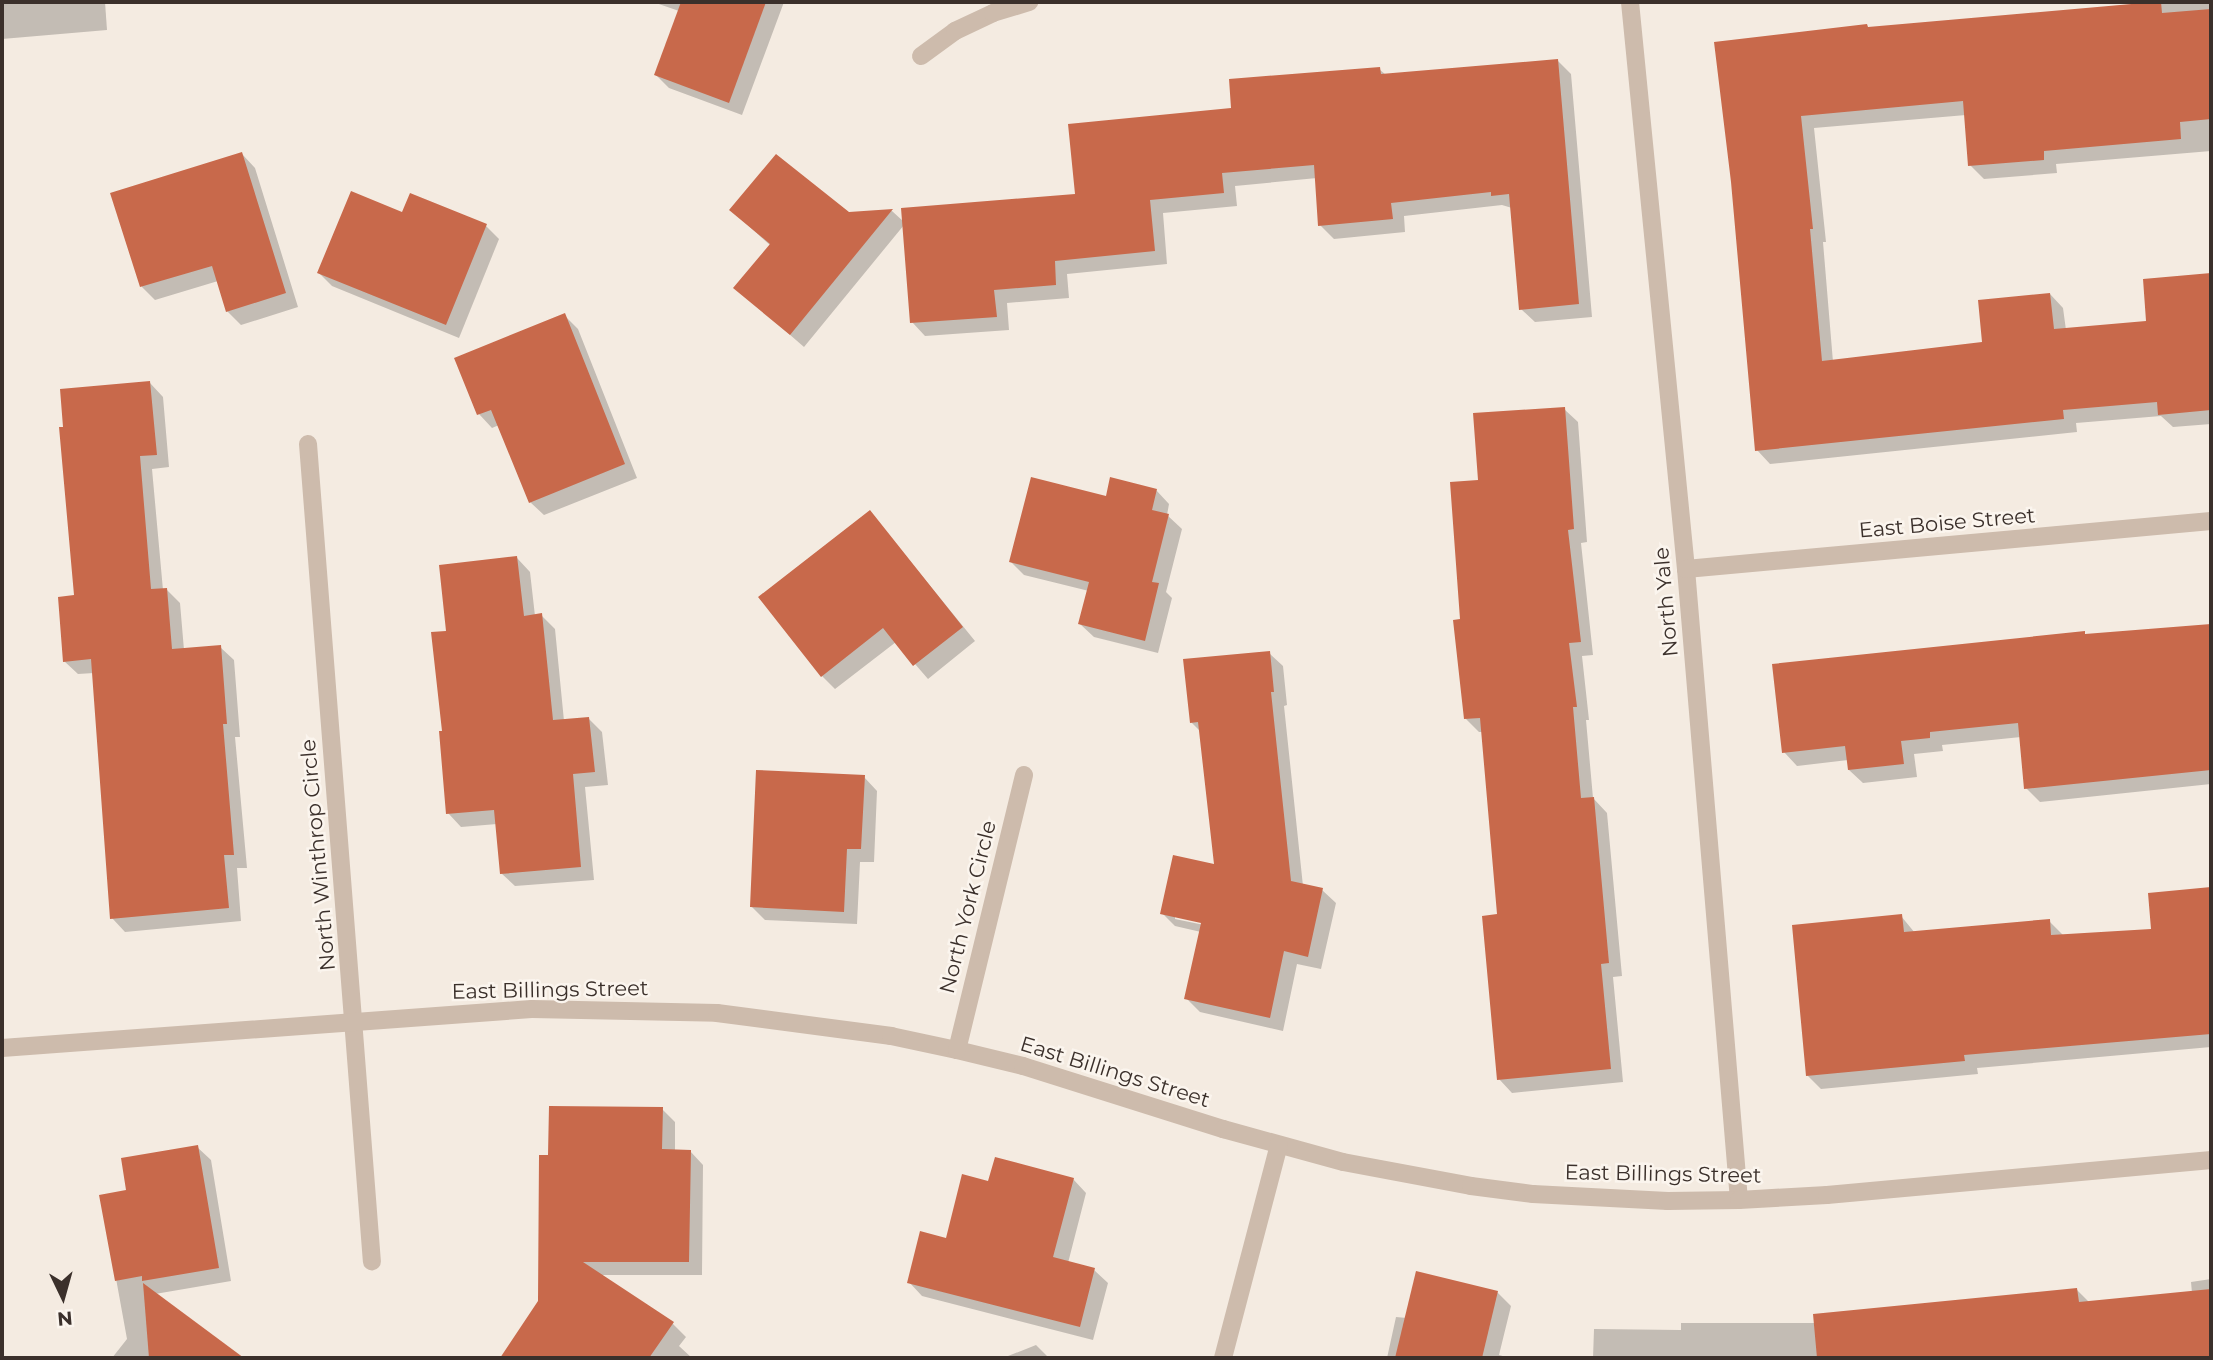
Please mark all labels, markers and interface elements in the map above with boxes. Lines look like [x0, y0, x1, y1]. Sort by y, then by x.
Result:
street label: East Boise Street [1858, 503, 2036, 543]
street label: North Yale [1649, 546, 1683, 658]
street label: North Winthrop Circle [295, 738, 341, 972]
street label: North York Circle [934, 818, 1002, 996]
street label: East Billings Street [451, 976, 649, 1004]
street label: East Billings Street [1017, 1031, 1213, 1113]
street label: East Billings Street [1564, 1160, 1762, 1188]
north arrow [28, 1262, 98, 1332]
text: N [56, 1306, 74, 1331]

